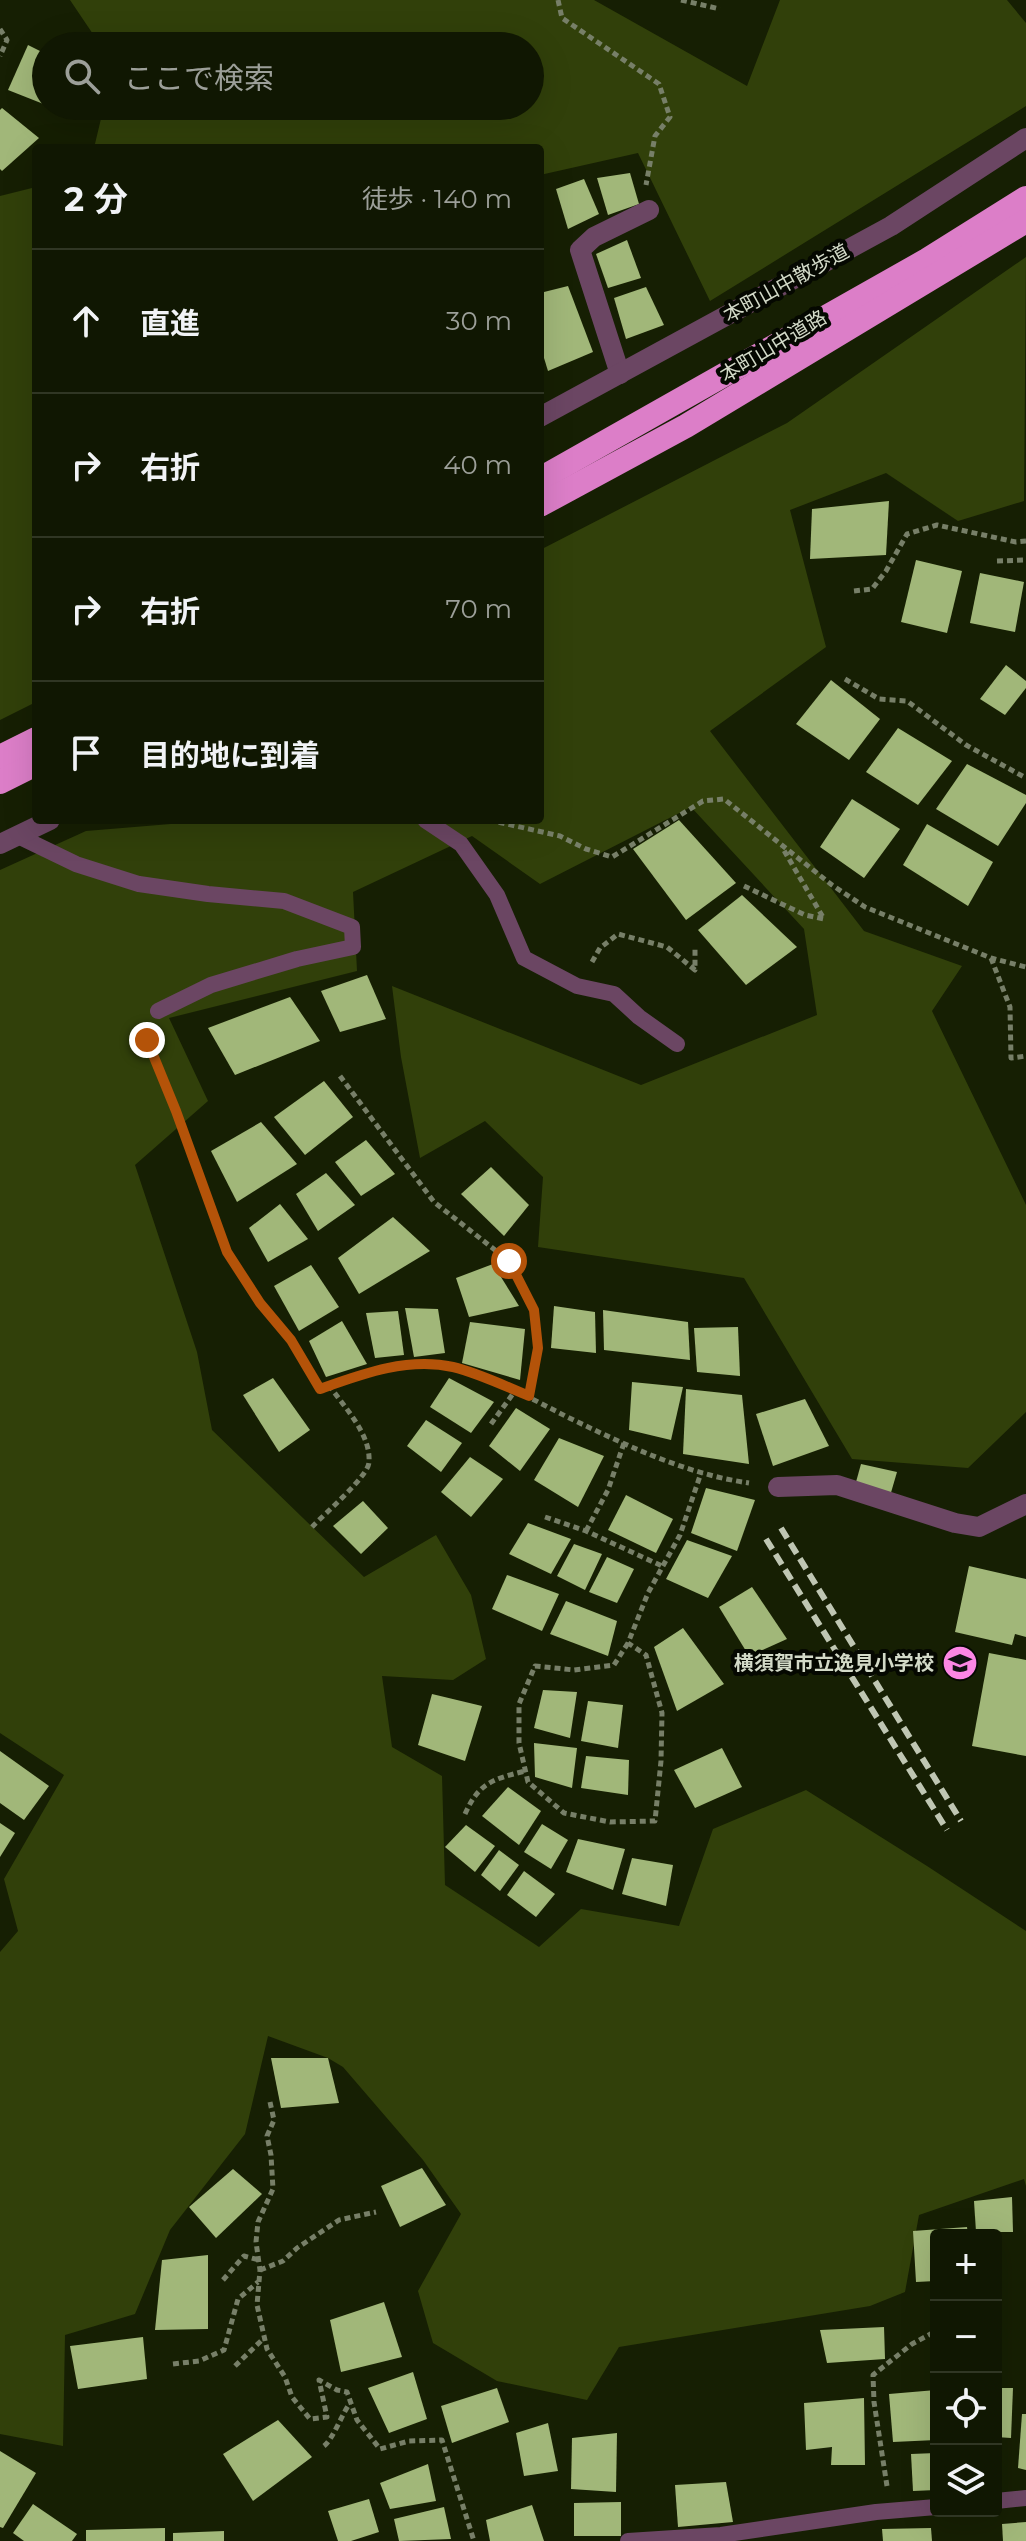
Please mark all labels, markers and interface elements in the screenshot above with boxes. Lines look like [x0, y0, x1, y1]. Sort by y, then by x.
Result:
search box [32, 32, 544, 120]
icon: search [60, 54, 104, 98]
text: ここで検索 [124, 60, 274, 97]
text: 2 分 [64, 178, 128, 220]
text: 徒歩 · 140 m [362, 183, 512, 215]
street label: 本町山中散歩道 [719, 239, 853, 327]
icon: ahead [64, 299, 108, 343]
text: 直進 [140, 305, 200, 342]
text: 30 m [446, 305, 512, 337]
street label: 本町山中道路 [715, 305, 831, 387]
icon: right [64, 443, 108, 487]
text: 右折 [140, 449, 200, 486]
text: 40 m [443, 449, 512, 481]
icon: right [64, 587, 108, 631]
text: 右折 [140, 593, 200, 630]
text: 70 m [446, 593, 512, 625]
icon: arrive [64, 731, 108, 775]
text: 目的地に到着 [140, 737, 320, 774]
route end [129, 1022, 165, 1058]
route start [491, 1243, 527, 1279]
school or university icon: 横須賀市立逸見小学校 [941, 1644, 979, 1682]
place label: 横須賀市立逸見小学校 [734, 1651, 934, 1675]
map controls [930, 2229, 1002, 2517]
button: + [930, 2229, 1002, 2301]
button: − [930, 2301, 1002, 2373]
button: locate [930, 2373, 1002, 2445]
button: layers [930, 2445, 1002, 2517]

